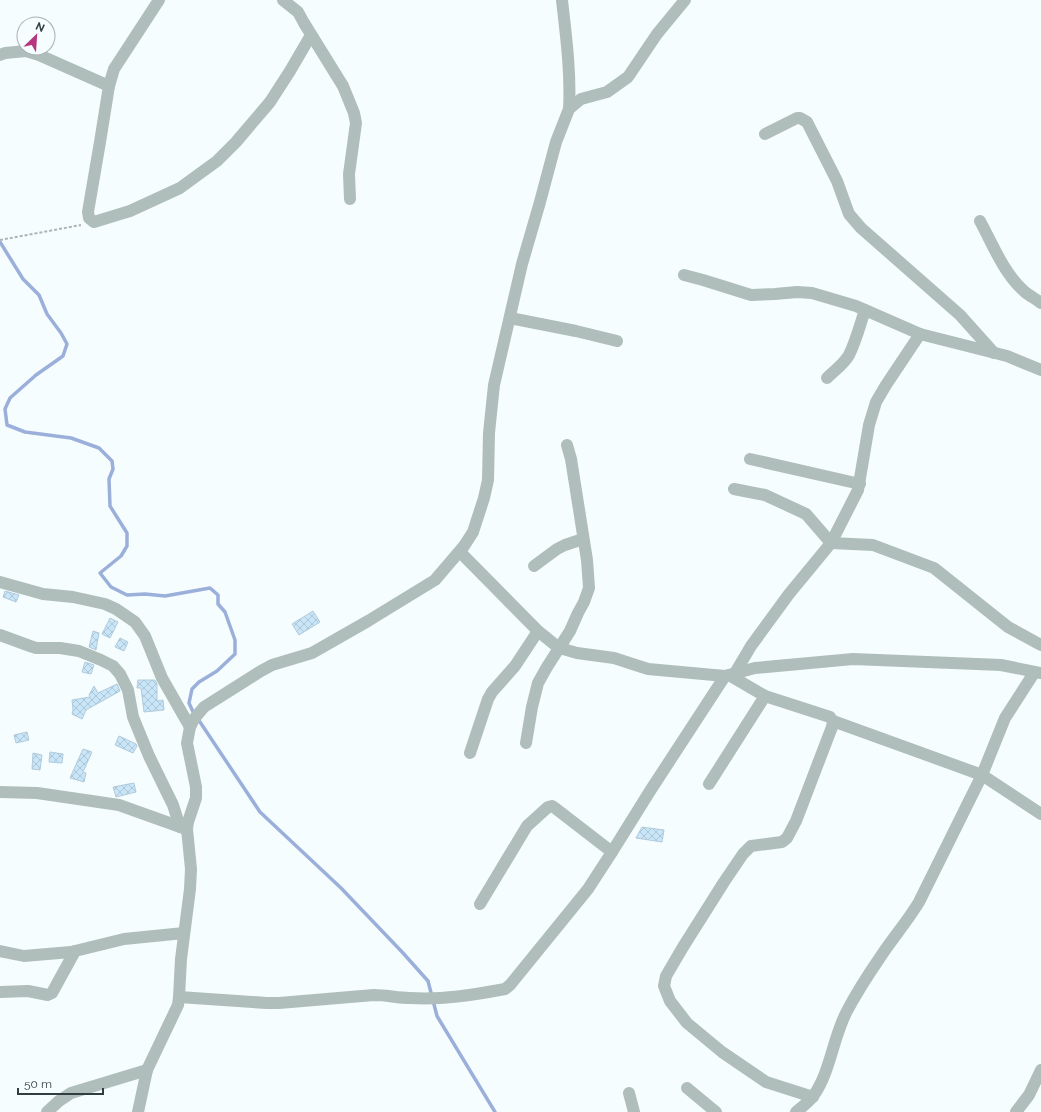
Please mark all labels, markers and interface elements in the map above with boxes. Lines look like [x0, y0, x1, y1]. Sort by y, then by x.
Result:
north arrow [16, 16, 56, 56]
text: N [33, 20, 47, 35]
scale bar [18, 1070, 103, 1096]
text: 50 m [24, 1077, 52, 1091]

